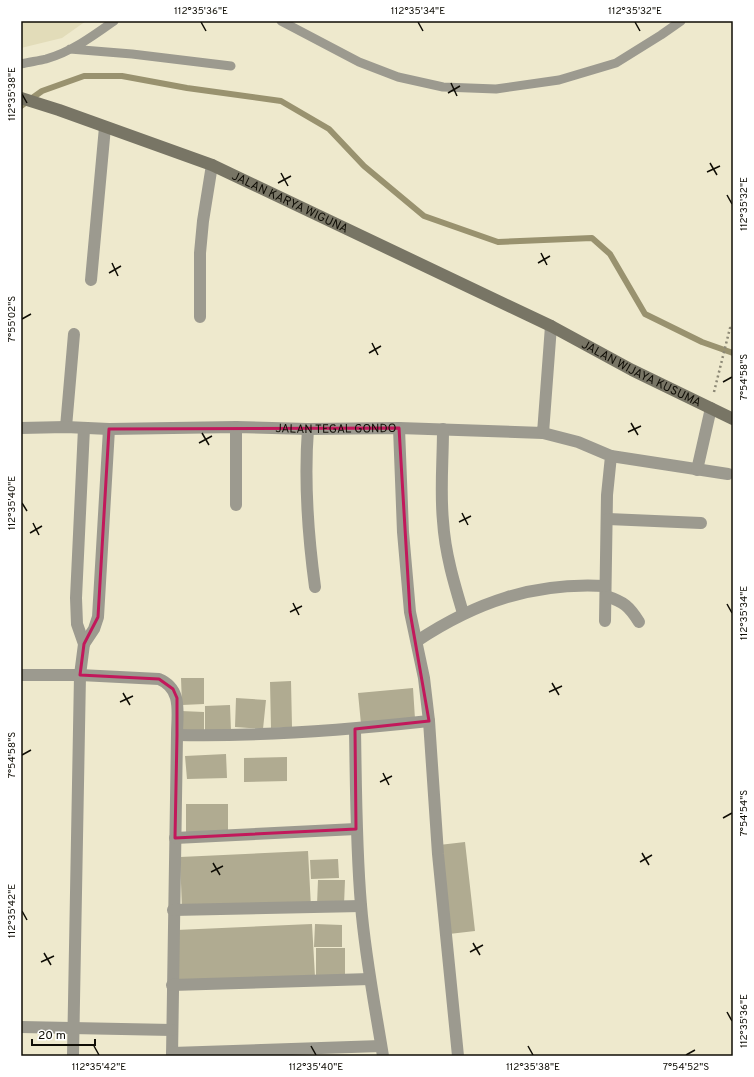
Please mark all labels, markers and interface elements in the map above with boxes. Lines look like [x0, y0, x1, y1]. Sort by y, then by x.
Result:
text: 112°35'36"E [174, 5, 228, 18]
text: 112°35'34"E [391, 5, 445, 18]
text: 112°35'32"E [608, 5, 662, 18]
text: 112°35'38"E [6, 67, 19, 121]
street label: JALAN KARYA WIGUNA [229, 169, 351, 238]
text: 112°35'32"E [738, 177, 751, 231]
text: 7°55'02"S [6, 296, 19, 342]
street label: JALAN WIJAYA KUSUMA [578, 337, 704, 411]
text: 7°54'58"S [738, 354, 751, 400]
street label: JALAN TEGAL GONDO [275, 421, 397, 438]
text: 112°35'40"E [6, 476, 19, 530]
text: 112°35'34"E [738, 586, 751, 640]
text: 7°54'58"S [6, 732, 19, 778]
text: 7°54'54"S [738, 790, 751, 836]
text: 112°35'42"E [6, 884, 19, 938]
text: 112°35'36"E [738, 994, 751, 1048]
scale bar [32, 1021, 95, 1047]
text: 20 m [38, 1028, 66, 1044]
text: 112°35'42"E [72, 1061, 126, 1074]
text: 112°35'40"E [289, 1061, 343, 1074]
text: 112°35'38"E [506, 1061, 560, 1074]
text: 7°54'52"S [663, 1061, 709, 1074]

